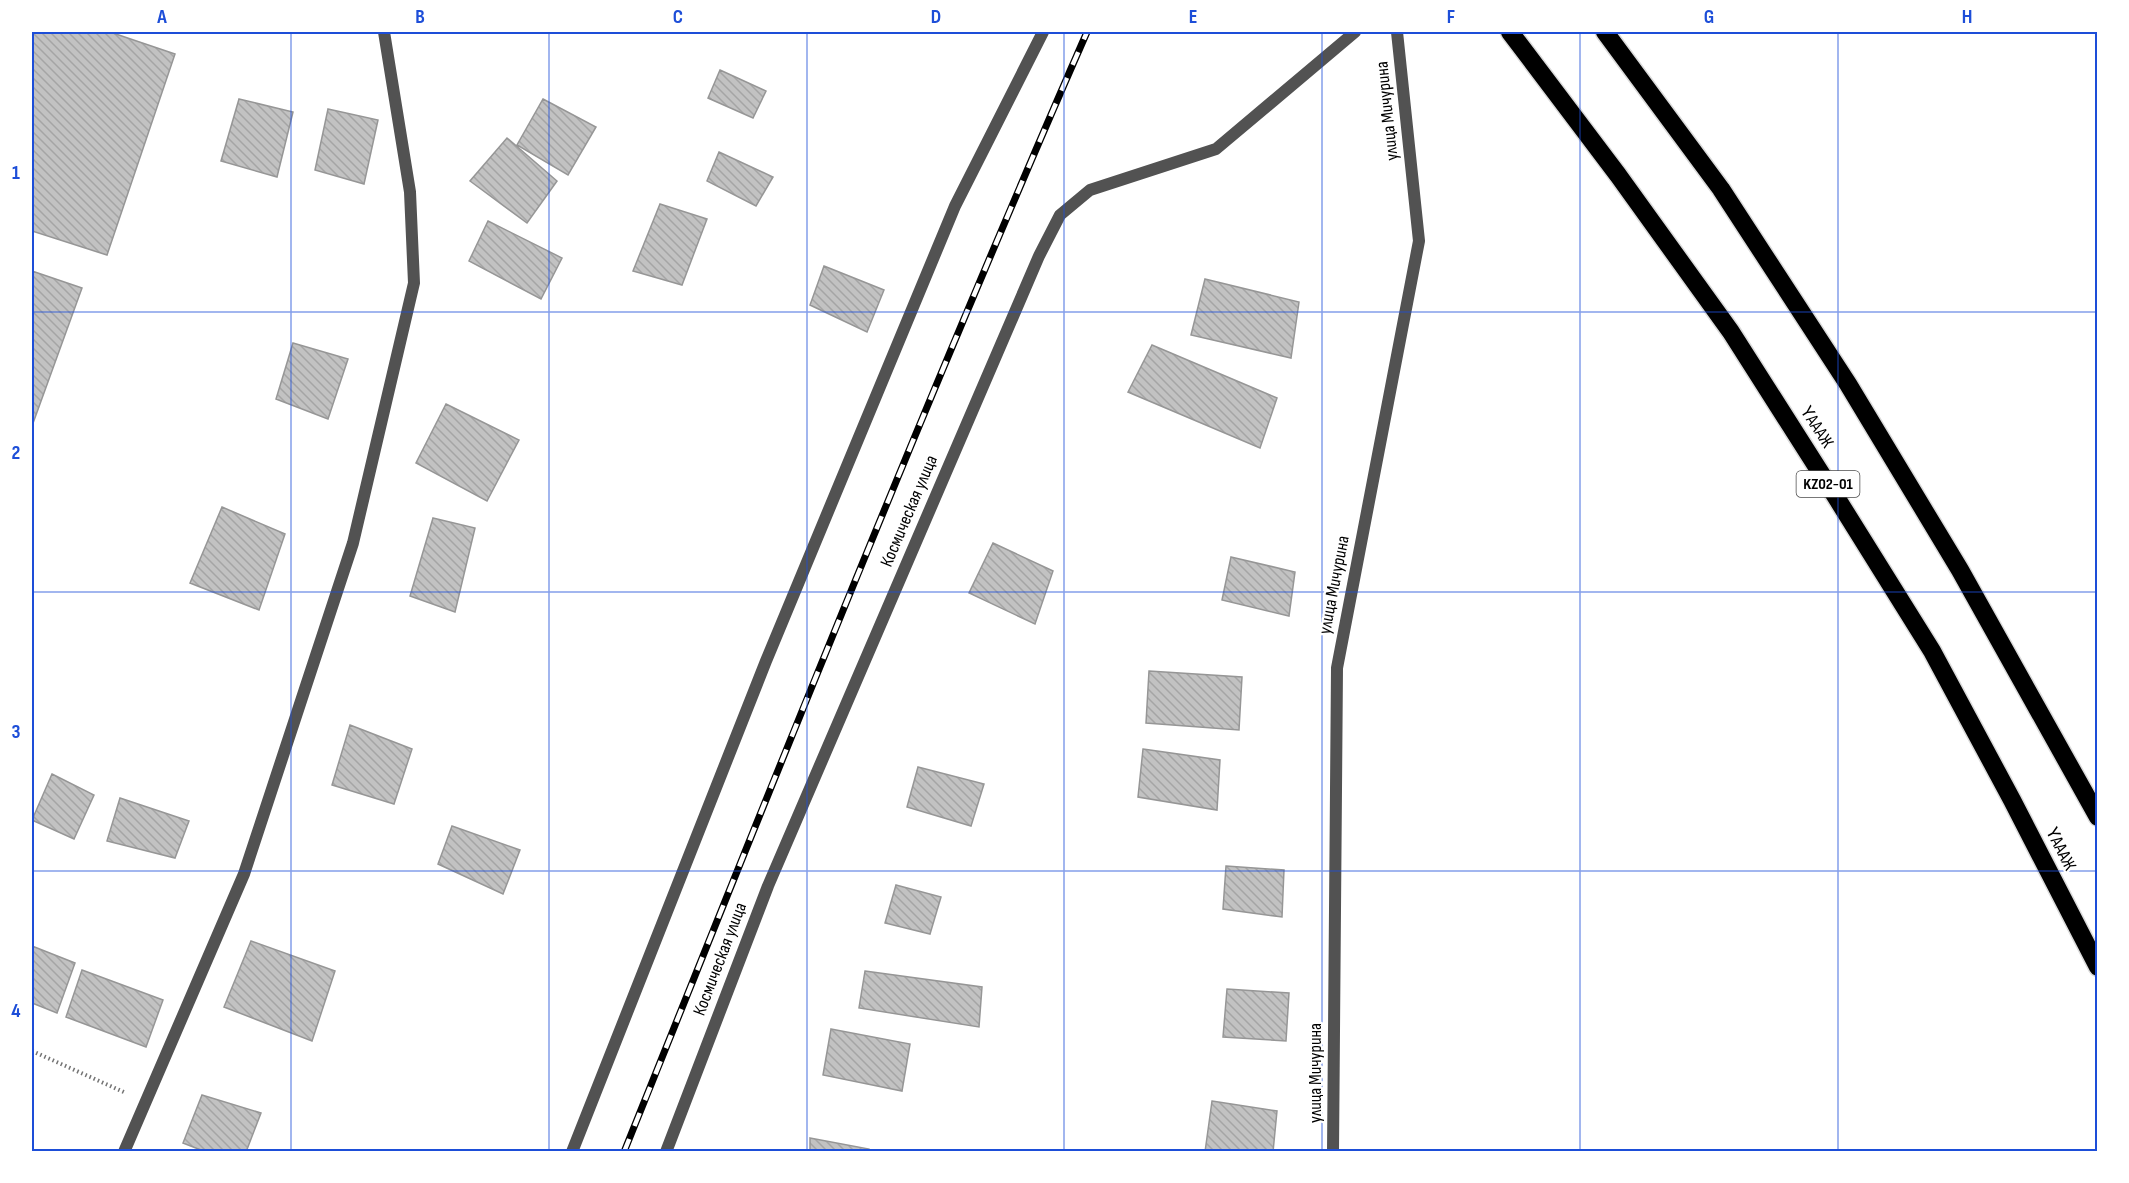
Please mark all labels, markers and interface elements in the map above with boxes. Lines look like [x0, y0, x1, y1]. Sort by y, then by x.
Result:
text: A [156, 5, 167, 29]
text: B [415, 5, 425, 29]
text: C [673, 5, 683, 29]
text: D [931, 5, 941, 29]
text: E [1189, 5, 1197, 29]
text: F [1447, 5, 1455, 29]
text: G [1704, 5, 1714, 29]
text: H [1962, 5, 1972, 29]
street label: улица Мичурина [1371, 60, 1403, 162]
text: 1 [12, 161, 20, 185]
street label: ҮАААЖ [1796, 402, 1838, 452]
text: 2 [12, 441, 20, 465]
street label: Космическая улица [876, 452, 942, 570]
road number: KZ02-01 [1796, 471, 1860, 497]
street label: улица Мичурина [1314, 534, 1354, 636]
text: 3 [12, 720, 21, 744]
street label: ҮАААЖ [2041, 824, 2081, 874]
street label: Космическая улица [689, 900, 751, 1018]
text: 4 [11, 999, 21, 1023]
street label: улица Мичурина [1305, 1023, 1326, 1123]

